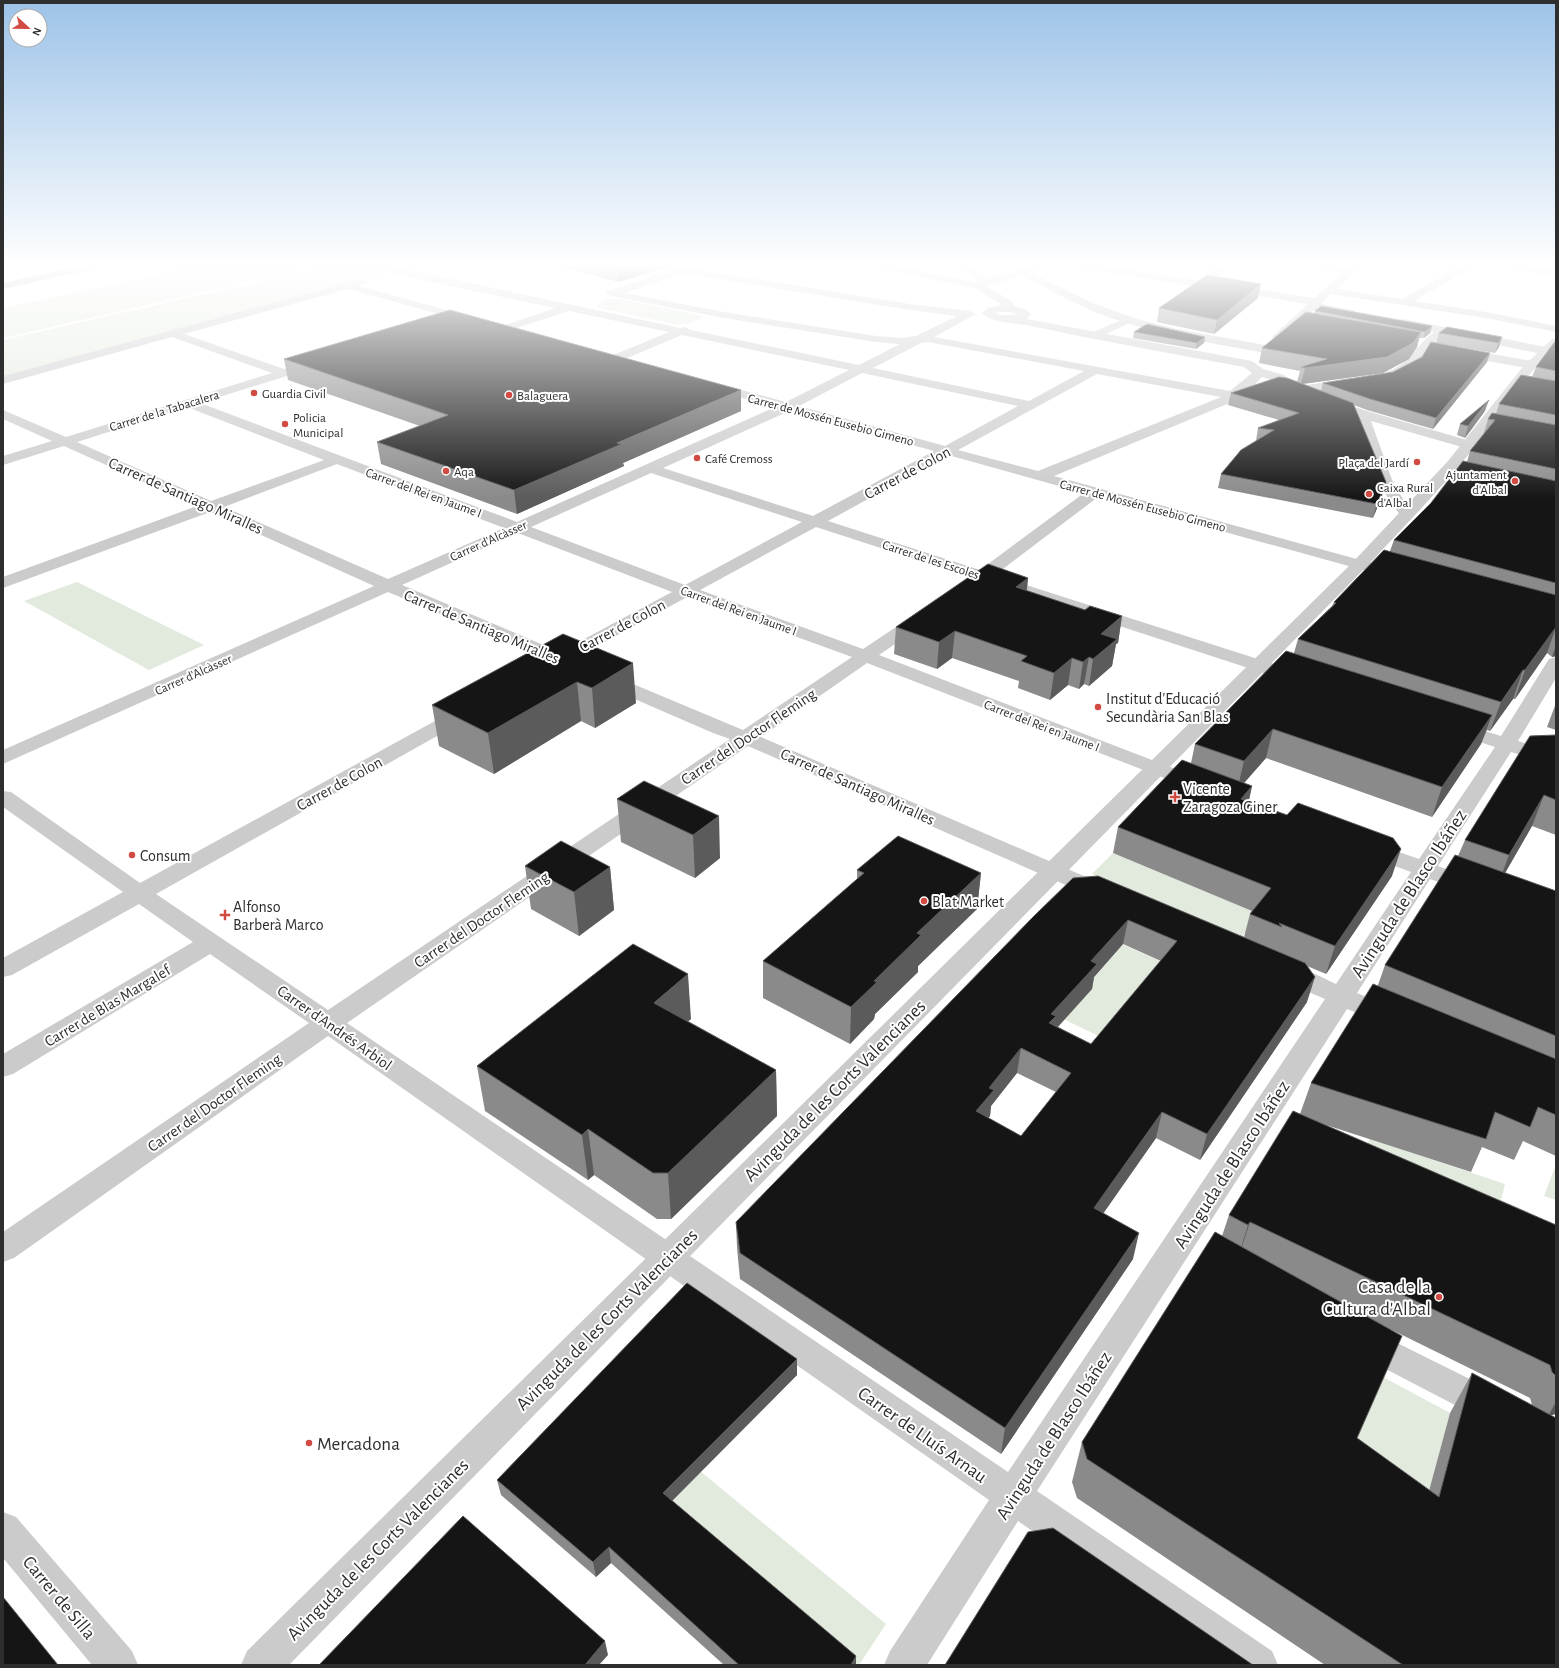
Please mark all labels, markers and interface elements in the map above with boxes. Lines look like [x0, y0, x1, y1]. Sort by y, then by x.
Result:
north arrow [8, 8, 48, 48]
text: N [30, 26, 43, 37]
marker: Guardia Civil [249, 388, 259, 398]
place label: Guardia Civil [262, 388, 326, 401]
street label: Carrer de la Tabacalera [108, 389, 221, 434]
marker: Balaguera [504, 390, 514, 400]
place label: Balaguera [517, 390, 568, 403]
street label: Carrer de Mossén Eusebio Gimeno [746, 392, 915, 449]
place label: Policia Municipal [293, 412, 343, 440]
marker: Policia Municipal [280, 419, 290, 429]
street label: Carrer de Colon [862, 443, 953, 502]
marker: Café Cremoss [692, 453, 702, 463]
place label: Café Cremoss [705, 453, 773, 466]
street label: Carrer de Santiago Miralles [106, 455, 265, 537]
place label: Plaça del Jardí [1338, 457, 1410, 470]
marker: Plaça del Jardí [1412, 457, 1422, 467]
street label: Carrer del Rei en Jaume I [364, 466, 483, 520]
marker: Aqa [441, 466, 451, 476]
place label: Aqa [454, 466, 474, 479]
place label: Ajuntament d'Albal [1446, 469, 1507, 497]
marker: Ajuntament d'Albal [1510, 476, 1520, 486]
street label: Carrer de Mossén Eusebio Gimeno [1058, 478, 1227, 535]
place label: Caixa Rural d'Albal [1377, 482, 1433, 510]
marker: Caixa Rural d'Albal [1364, 489, 1374, 499]
street label: Carrer d'Alcàsser [448, 518, 530, 564]
street label: Carrer de les Escoles [881, 539, 981, 582]
street label: Carrer del Rei en Jaume I [679, 584, 798, 638]
street label: Carrer de Santiago Miralles [402, 587, 562, 667]
street label: Carrer de Colon [577, 596, 668, 655]
street label: Carrer d'Alcàsser [153, 652, 235, 698]
street label: Carrer del Doctor Fleming [678, 686, 819, 788]
place label: Institut d'Educació Secundària San Blas [1106, 691, 1229, 725]
street label: Carrer del Rei en Jaume I [982, 698, 1101, 754]
marker: Institut d'Educació Secundària San Blas [1093, 702, 1103, 712]
street label: Carrer de Santiago Miralles [778, 746, 937, 828]
street label: Carrer de Colon [294, 754, 385, 814]
place label: Vicente Zaragoza Giner [1183, 781, 1278, 815]
marker: Vicente Zaragoza Giner [1170, 792, 1180, 802]
street label: Avinguda de Blasco Ibáñez [1348, 806, 1471, 981]
place label: Consum [140, 848, 191, 864]
marker: Consum [127, 850, 137, 860]
street label: Carrer del Doctor Fleming [411, 869, 552, 971]
place label: Blat Market [932, 894, 1004, 910]
marker: Blat Market [919, 896, 929, 906]
place label: Alfonso Barberà Marco [233, 899, 324, 933]
marker: Alfonso Barberà Marco [220, 910, 230, 920]
street label: Carrer de Blas Margalef [42, 961, 174, 1050]
street label: Carrer d'Andrés Arbiol [274, 982, 395, 1073]
street label: Avinguda de les Corts Valencianes [741, 997, 929, 1185]
street label: Carrer del Doctor Fleming [145, 1051, 284, 1155]
street label: Avinguda de Blasco Ibáñez [1171, 1077, 1294, 1252]
street label: Avinguda de les Corts Valencianes [513, 1226, 701, 1414]
place label: Casa de la Cultura d'Albal [1323, 1278, 1431, 1319]
marker: Casa de la Cultura d'Albal [1434, 1292, 1444, 1302]
street label: Avinguda de Blasco Ibáñez [993, 1348, 1116, 1523]
street label: Carrer de Lluís Arnau [854, 1384, 990, 1487]
place label: Mercadona [317, 1435, 400, 1454]
marker: Mercadona [304, 1438, 314, 1448]
street label: Avinguda de les Corts Valencianes [284, 1456, 472, 1644]
street label: Carrer de Silla [19, 1553, 99, 1643]

